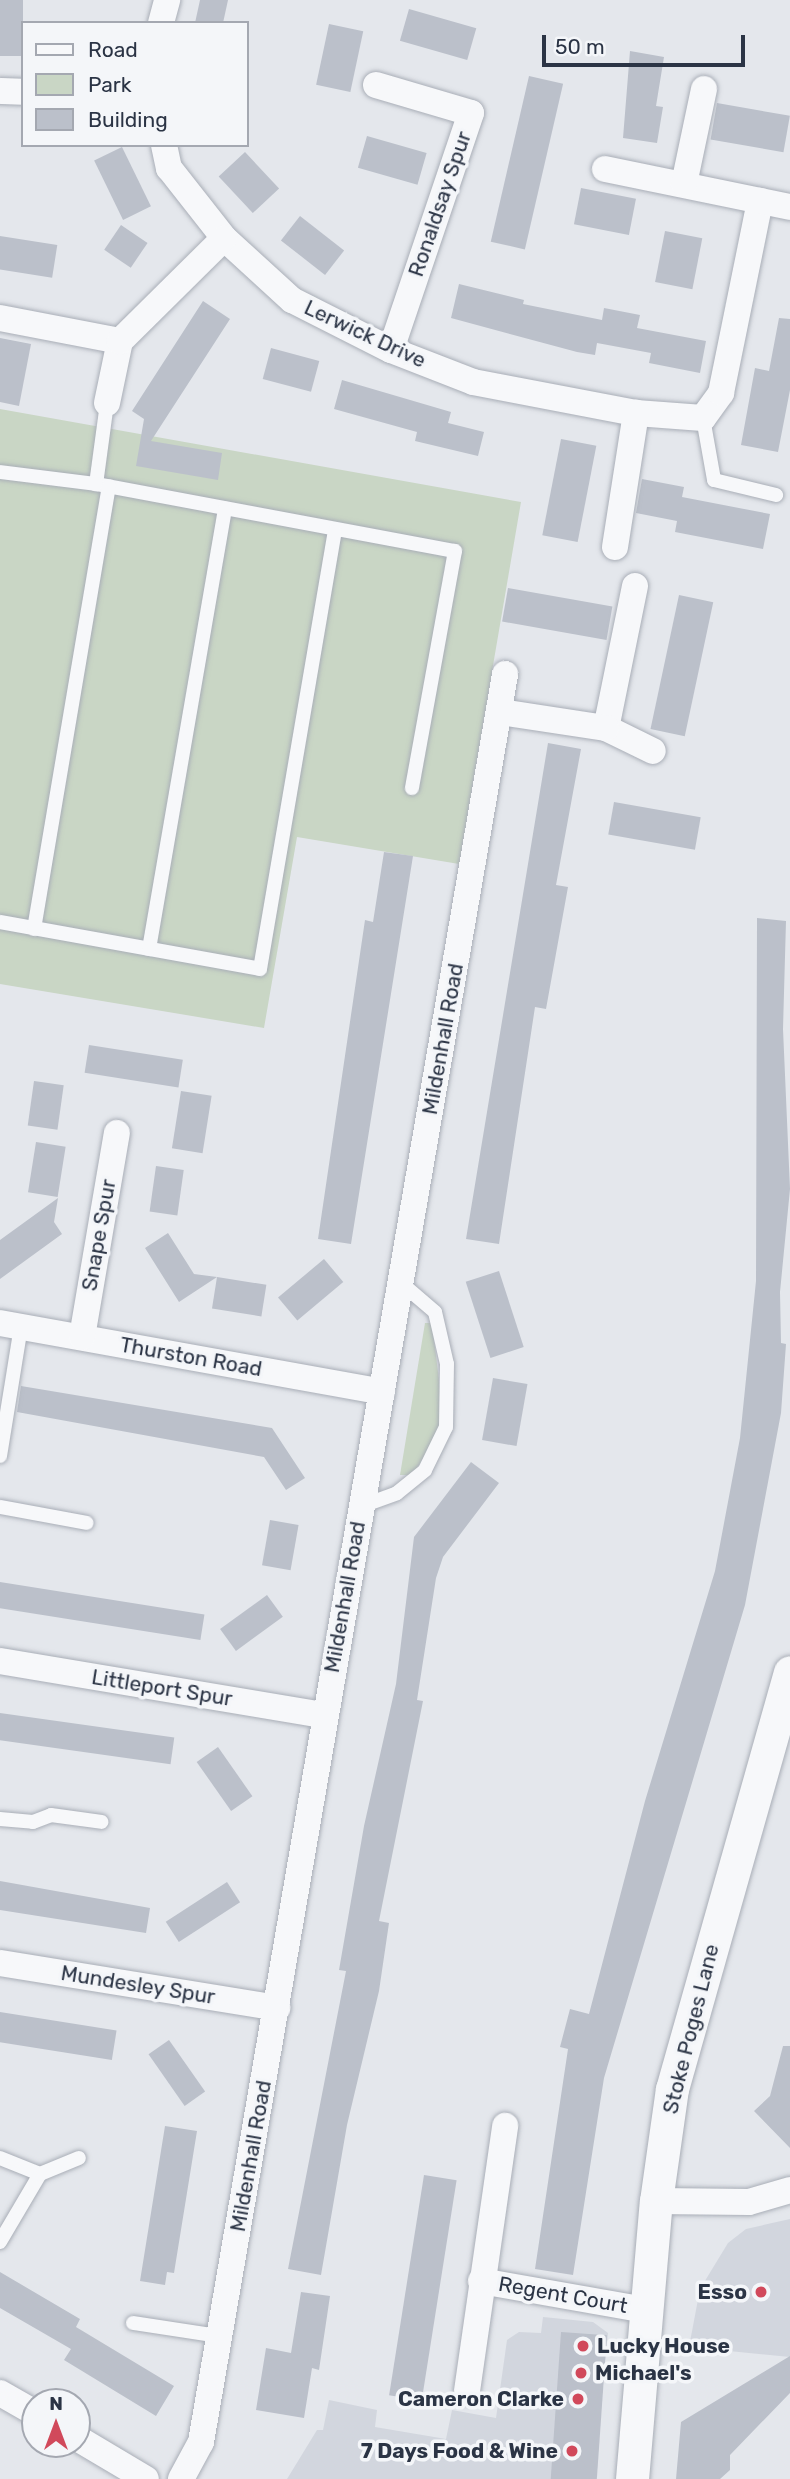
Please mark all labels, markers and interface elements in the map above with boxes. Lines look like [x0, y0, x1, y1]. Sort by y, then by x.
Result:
legend [21, 21, 248, 147]
scale bar [545, 21, 748, 65]
text: 50 m [555, 34, 605, 59]
text: Road [88, 37, 138, 62]
text: Park [88, 72, 132, 97]
text: Building [88, 107, 168, 132]
street label: Ronaldsay Spur [403, 128, 477, 280]
street label: Lerwick Drive [300, 295, 430, 373]
street label: Mildenhall Road [417, 961, 469, 1117]
street label: Snape Spur [77, 1177, 121, 1293]
street label: Thurston Road [118, 1332, 264, 1382]
street label: Mildenhall Road [319, 1519, 371, 1675]
street label: Littleport Spur [90, 1664, 234, 1712]
street label: Stoke Poges Lane [658, 1942, 724, 2116]
street label: Mundesley Spur [59, 1960, 217, 2010]
street label: Mildenhall Road [225, 2078, 277, 2234]
street label: Regent Court [497, 2271, 629, 2319]
place label: Esso [698, 2279, 747, 2305]
marker: Esso [753, 2284, 769, 2300]
place label: Lucky House [597, 2333, 731, 2359]
marker: Lucky House [575, 2338, 591, 2354]
place label: Michael's [595, 2360, 692, 2386]
marker: Michael's [573, 2365, 589, 2381]
place label: Cameron Clarke [398, 2386, 564, 2412]
north arrow [21, 2388, 91, 2458]
marker: Cameron Clarke [570, 2391, 586, 2407]
text: N [49, 2392, 63, 2415]
place label: 7 Days Food & Wine [361, 2438, 558, 2464]
marker: 7 Days Food & Wine [564, 2443, 580, 2459]

